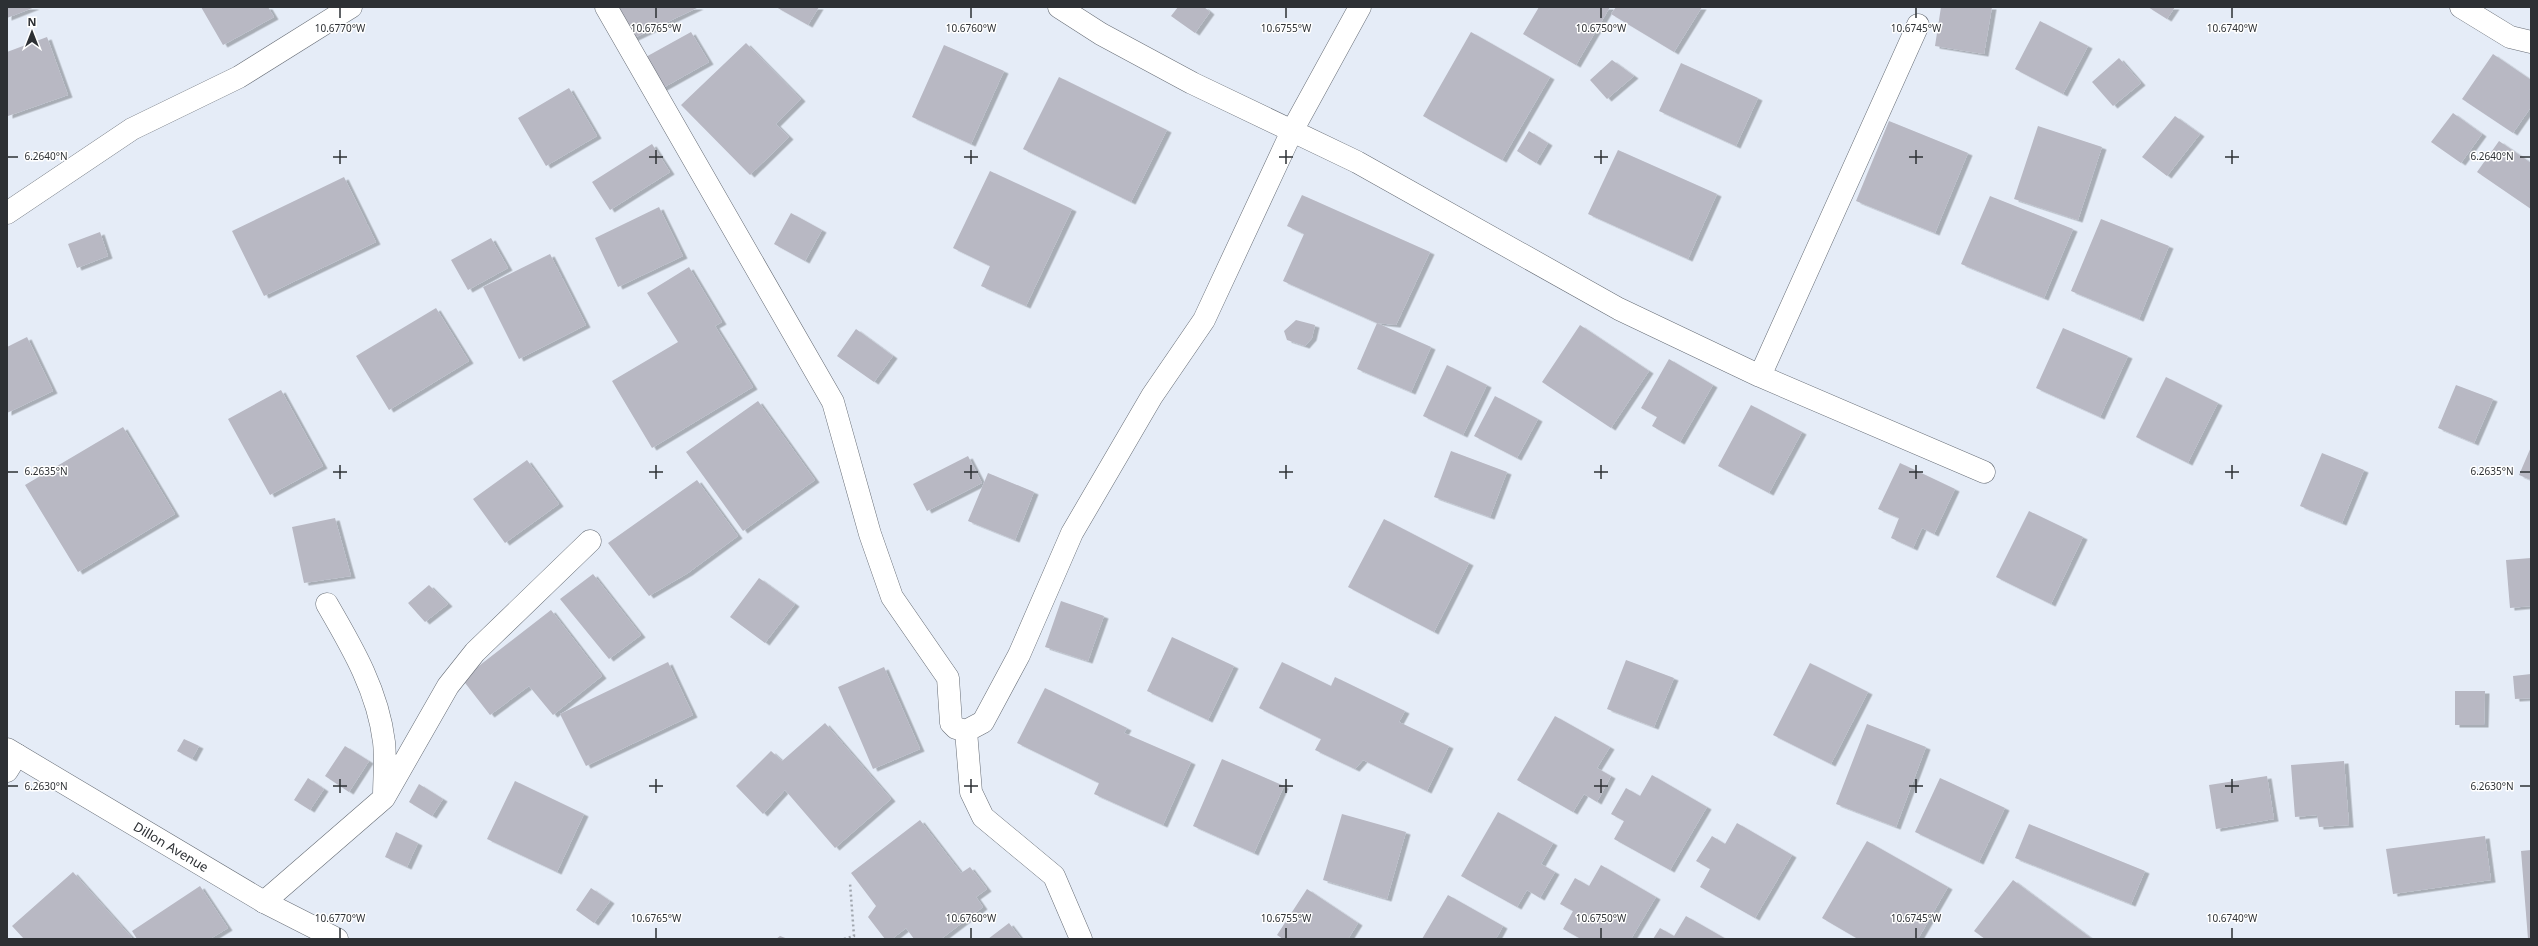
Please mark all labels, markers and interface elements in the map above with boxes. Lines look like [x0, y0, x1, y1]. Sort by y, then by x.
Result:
north arrow [12, 12, 52, 52]
text: N [28, 14, 36, 29]
text: 10.6770°W [315, 21, 366, 35]
text: 10.6765°W [631, 21, 682, 35]
text: 10.6760°W [946, 21, 997, 35]
text: 10.6755°W [1261, 21, 1312, 35]
text: 10.6750°W [1576, 21, 1627, 35]
text: 10.6745°W [1891, 21, 1942, 35]
text: 10.6740°W [2207, 21, 2258, 35]
text: 6.2640°N [24, 149, 68, 163]
text: 6.2640°N [2470, 149, 2514, 163]
text: 6.2635°N [24, 464, 68, 478]
text: 6.2635°N [2470, 464, 2514, 478]
text: 6.2630°N [24, 779, 68, 793]
text: 6.2630°N [2470, 779, 2514, 793]
street label: Dillon Avenue [130, 817, 212, 876]
text: 10.6770°W [315, 911, 366, 925]
text: 10.6765°W [631, 911, 682, 925]
text: 10.6760°W [946, 911, 997, 925]
text: 10.6755°W [1261, 911, 1312, 925]
text: 10.6750°W [1576, 911, 1627, 925]
text: 10.6745°W [1891, 911, 1942, 925]
text: 10.6740°W [2207, 911, 2258, 925]

